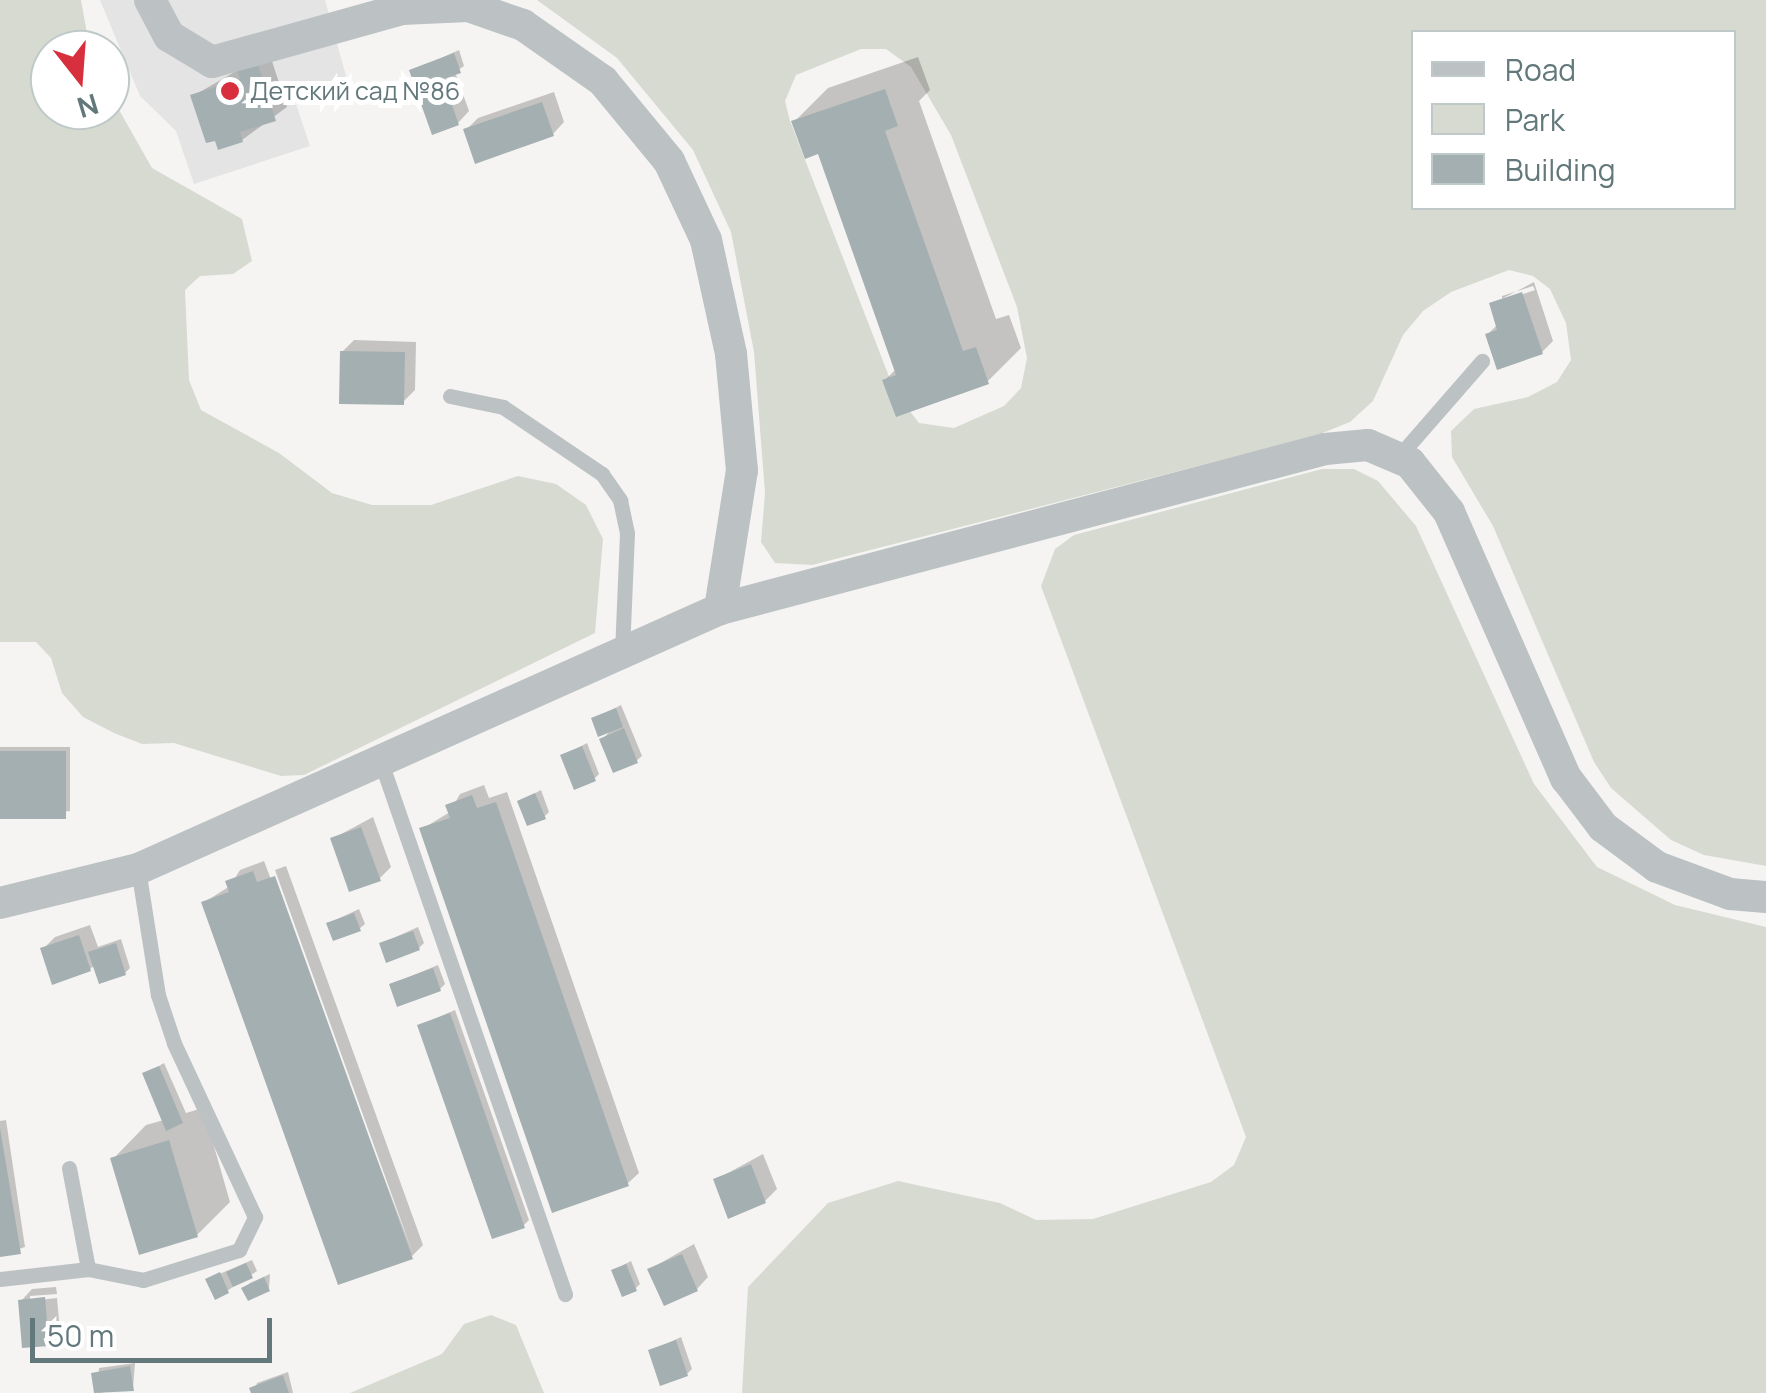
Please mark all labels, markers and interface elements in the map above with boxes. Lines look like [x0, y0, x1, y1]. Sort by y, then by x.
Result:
north arrow [30, 30, 130, 130]
legend [1411, 30, 1736, 210]
text: Road [1505, 49, 1576, 90]
place label: Детский сад №86 [250, 76, 460, 106]
marker: Детский сад №86 [219, 80, 241, 102]
text: N [73, 86, 103, 128]
text: Park [1505, 99, 1565, 140]
text: Building [1505, 149, 1616, 190]
scale bar [35, 1298, 278, 1360]
text: 50 m [47, 1315, 114, 1356]

